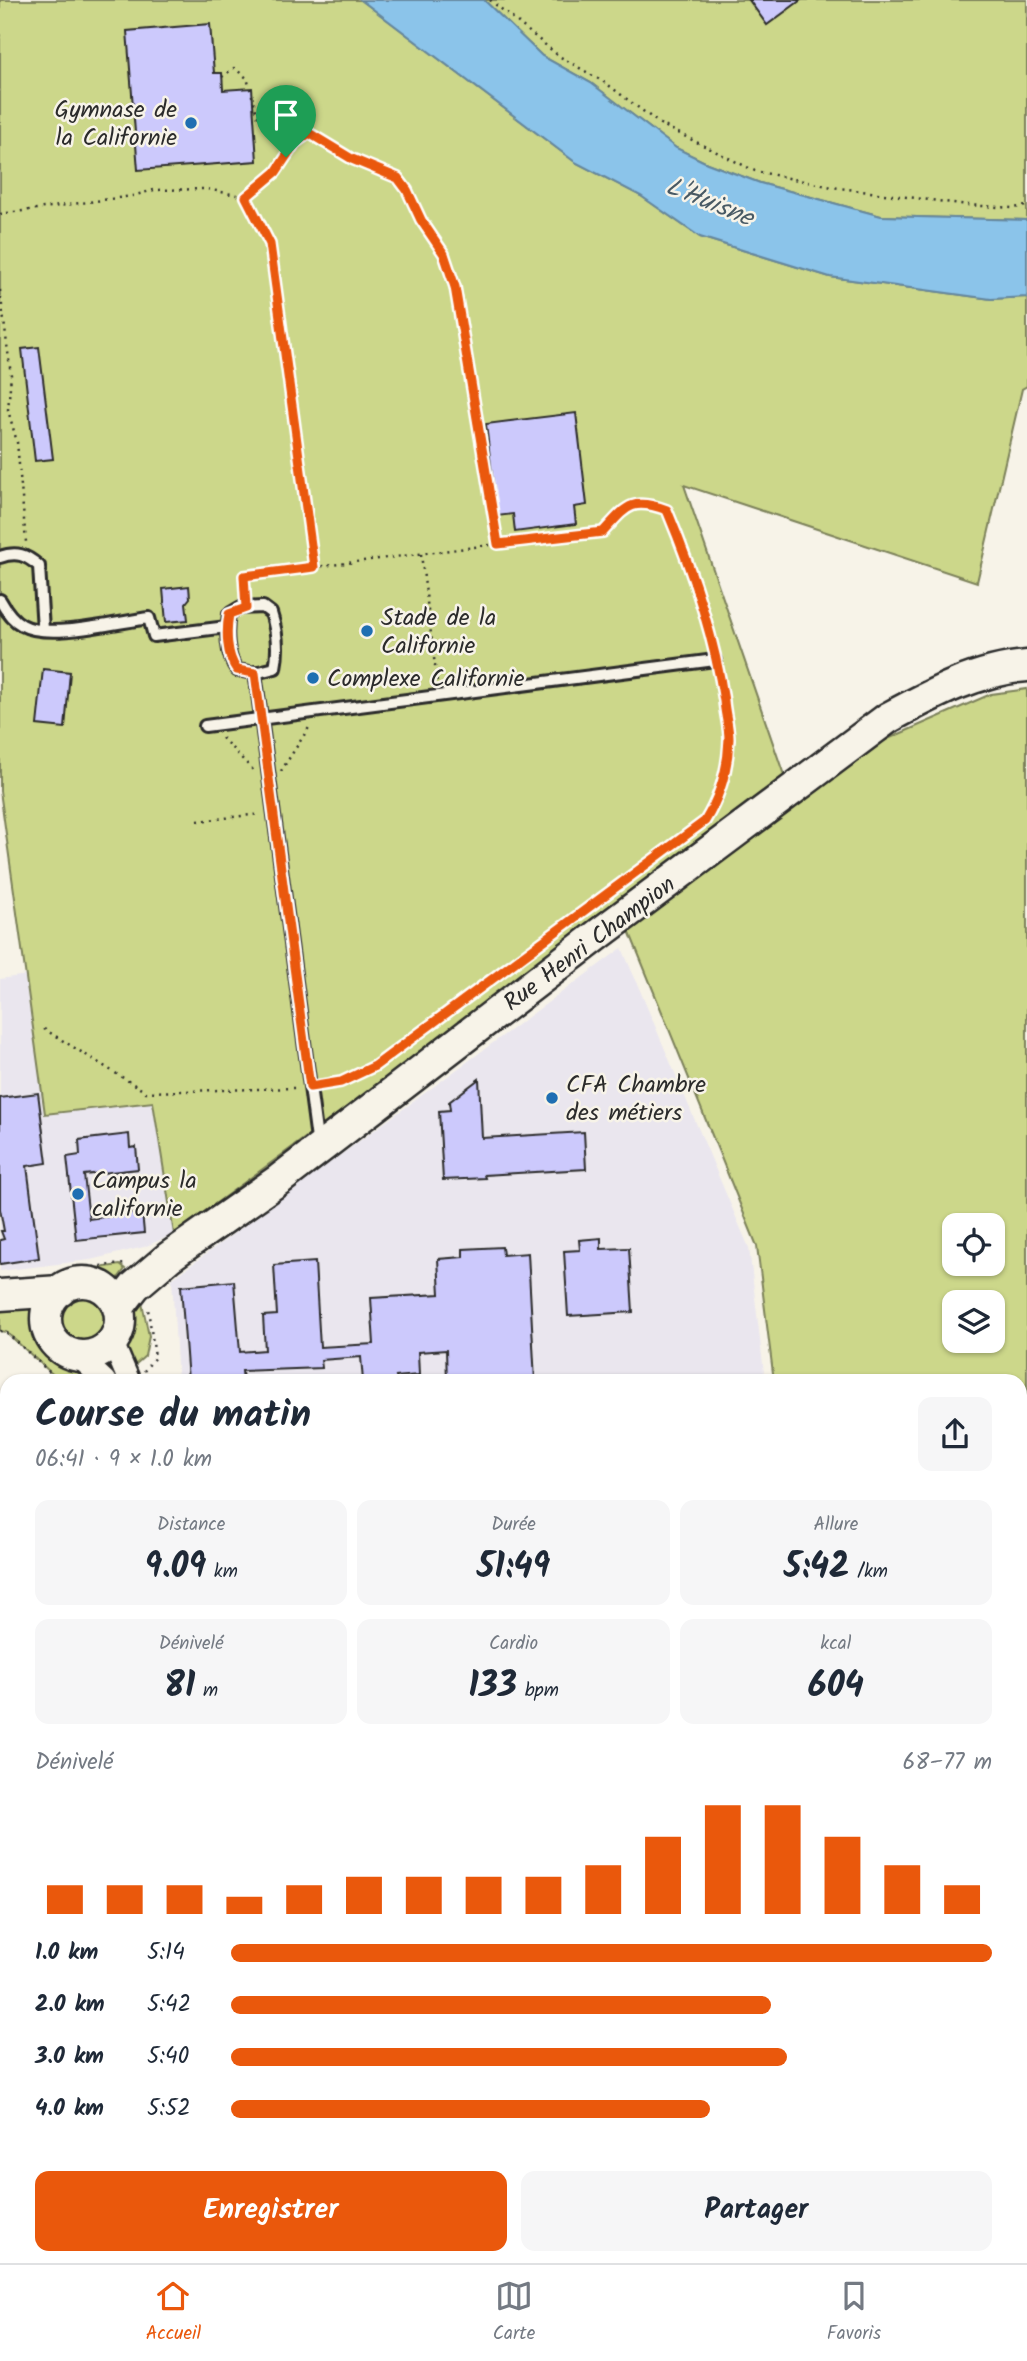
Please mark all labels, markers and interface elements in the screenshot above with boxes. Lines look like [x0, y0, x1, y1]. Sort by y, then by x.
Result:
pin [256, 85, 316, 157]
place label: Gymnase de la Californie [55, 91, 177, 158]
icon: arrive [267, 96, 305, 134]
marker: Gymnase de la Californie [183, 115, 199, 131]
water label: L'Huisne [659, 166, 761, 240]
place label: Stade de la Californie [381, 599, 496, 666]
marker: Stade de la Californie [359, 623, 375, 639]
place label: Complexe Californie [327, 660, 525, 699]
marker: Complexe Californie [305, 670, 321, 686]
street label: Rue Henri Champion [495, 866, 684, 1022]
place label: CFA Chambre des métiers [566, 1066, 706, 1133]
marker: CFA Chambre des métiers [544, 1090, 560, 1106]
place label: Campus la californie [92, 1162, 197, 1229]
marker: Campus la californie [70, 1186, 86, 1202]
map controls [942, 1213, 1005, 1353]
button: locate [942, 1213, 1005, 1276]
button: layers [942, 1290, 1005, 1353]
text: Course du matin [35, 1386, 311, 1446]
button: share [918, 1397, 992, 1471]
text: 06:41 · 9 × 1.0 km [35, 1442, 212, 1478]
text: Distance [157, 1510, 225, 1540]
text: Durée [491, 1510, 536, 1540]
text: Allure [813, 1510, 858, 1540]
text: 9.09 [145, 1540, 206, 1596]
text: 51:49 [477, 1540, 550, 1596]
text: 5:42 [784, 1540, 850, 1596]
text: km [206, 1557, 238, 1587]
text: /km [850, 1557, 888, 1587]
text: Dénivelé [159, 1629, 224, 1659]
text: Cardio [489, 1629, 538, 1659]
text: kcal [820, 1629, 851, 1659]
text: 81 [164, 1659, 195, 1715]
text: 133 [468, 1659, 517, 1715]
text: 604 [808, 1659, 864, 1715]
text: m [195, 1676, 218, 1706]
text: bpm [517, 1676, 559, 1706]
text: Dénivelé [35, 1745, 113, 1781]
text: 68–77 m [903, 1745, 992, 1781]
text: 1.0 km [35, 1935, 98, 1971]
text: 5:14 [147, 1935, 185, 1971]
text: 2.0 km [35, 1987, 105, 2023]
text: 5:42 [147, 1987, 191, 2023]
text: 3.0 km [35, 2039, 104, 2075]
text: 5:40 [147, 2039, 189, 2075]
text: 4.0 km [35, 2091, 104, 2127]
text: 5:52 [147, 2091, 191, 2127]
button: Enregistrer [35, 2171, 507, 2251]
button: Partager [521, 2171, 992, 2251]
tab: Accueil [146, 2277, 201, 2349]
tab: Carte [493, 2277, 535, 2349]
tab: Favoris [827, 2277, 881, 2349]

